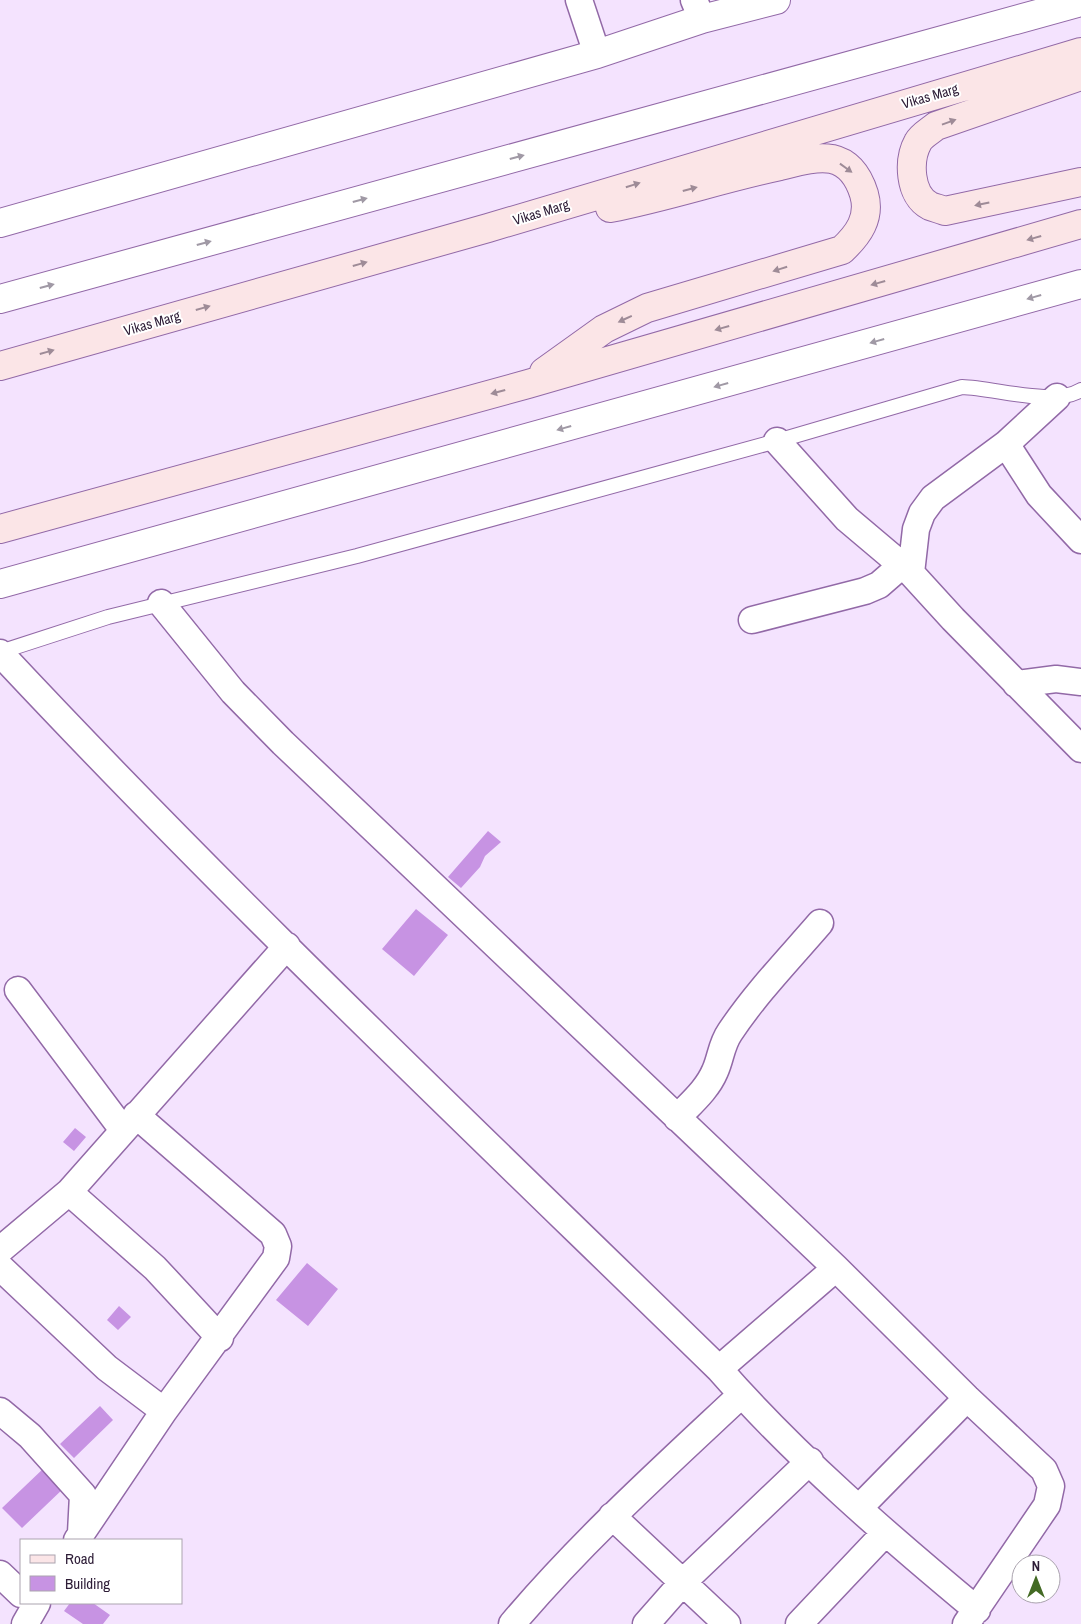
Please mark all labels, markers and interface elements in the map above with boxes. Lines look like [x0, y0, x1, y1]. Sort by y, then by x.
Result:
street label: Vikas Marg [900, 79, 961, 113]
one-way arrow [942, 118, 957, 126]
one-way arrow [510, 153, 525, 161]
one-way arrow [839, 163, 853, 173]
one-way arrow [626, 180, 641, 188]
one-way arrow [682, 185, 698, 193]
street label: Vikas Marg [511, 195, 572, 229]
one-way arrow [353, 196, 368, 204]
one-way arrow [975, 200, 990, 208]
one-way arrow [1027, 234, 1042, 242]
one-way arrow [196, 239, 211, 247]
one-way arrow [352, 260, 367, 268]
one-way arrow [772, 266, 787, 273]
one-way arrow [870, 279, 885, 287]
one-way arrow [40, 282, 55, 290]
one-way arrow [1026, 294, 1041, 302]
one-way arrow [196, 304, 211, 312]
street label: Vikas Marg [122, 306, 183, 340]
one-way arrow [618, 315, 632, 323]
one-way arrow [714, 324, 729, 332]
one-way arrow [870, 337, 885, 345]
one-way arrow [39, 348, 54, 356]
one-way arrow [713, 381, 728, 389]
one-way arrow [491, 388, 506, 396]
one-way arrow [557, 424, 572, 432]
legend [20, 1539, 182, 1604]
text: Road [65, 1548, 94, 1569]
north arrow [1011, 1554, 1061, 1604]
text: N [1032, 1557, 1040, 1575]
text: Building [65, 1573, 110, 1594]

